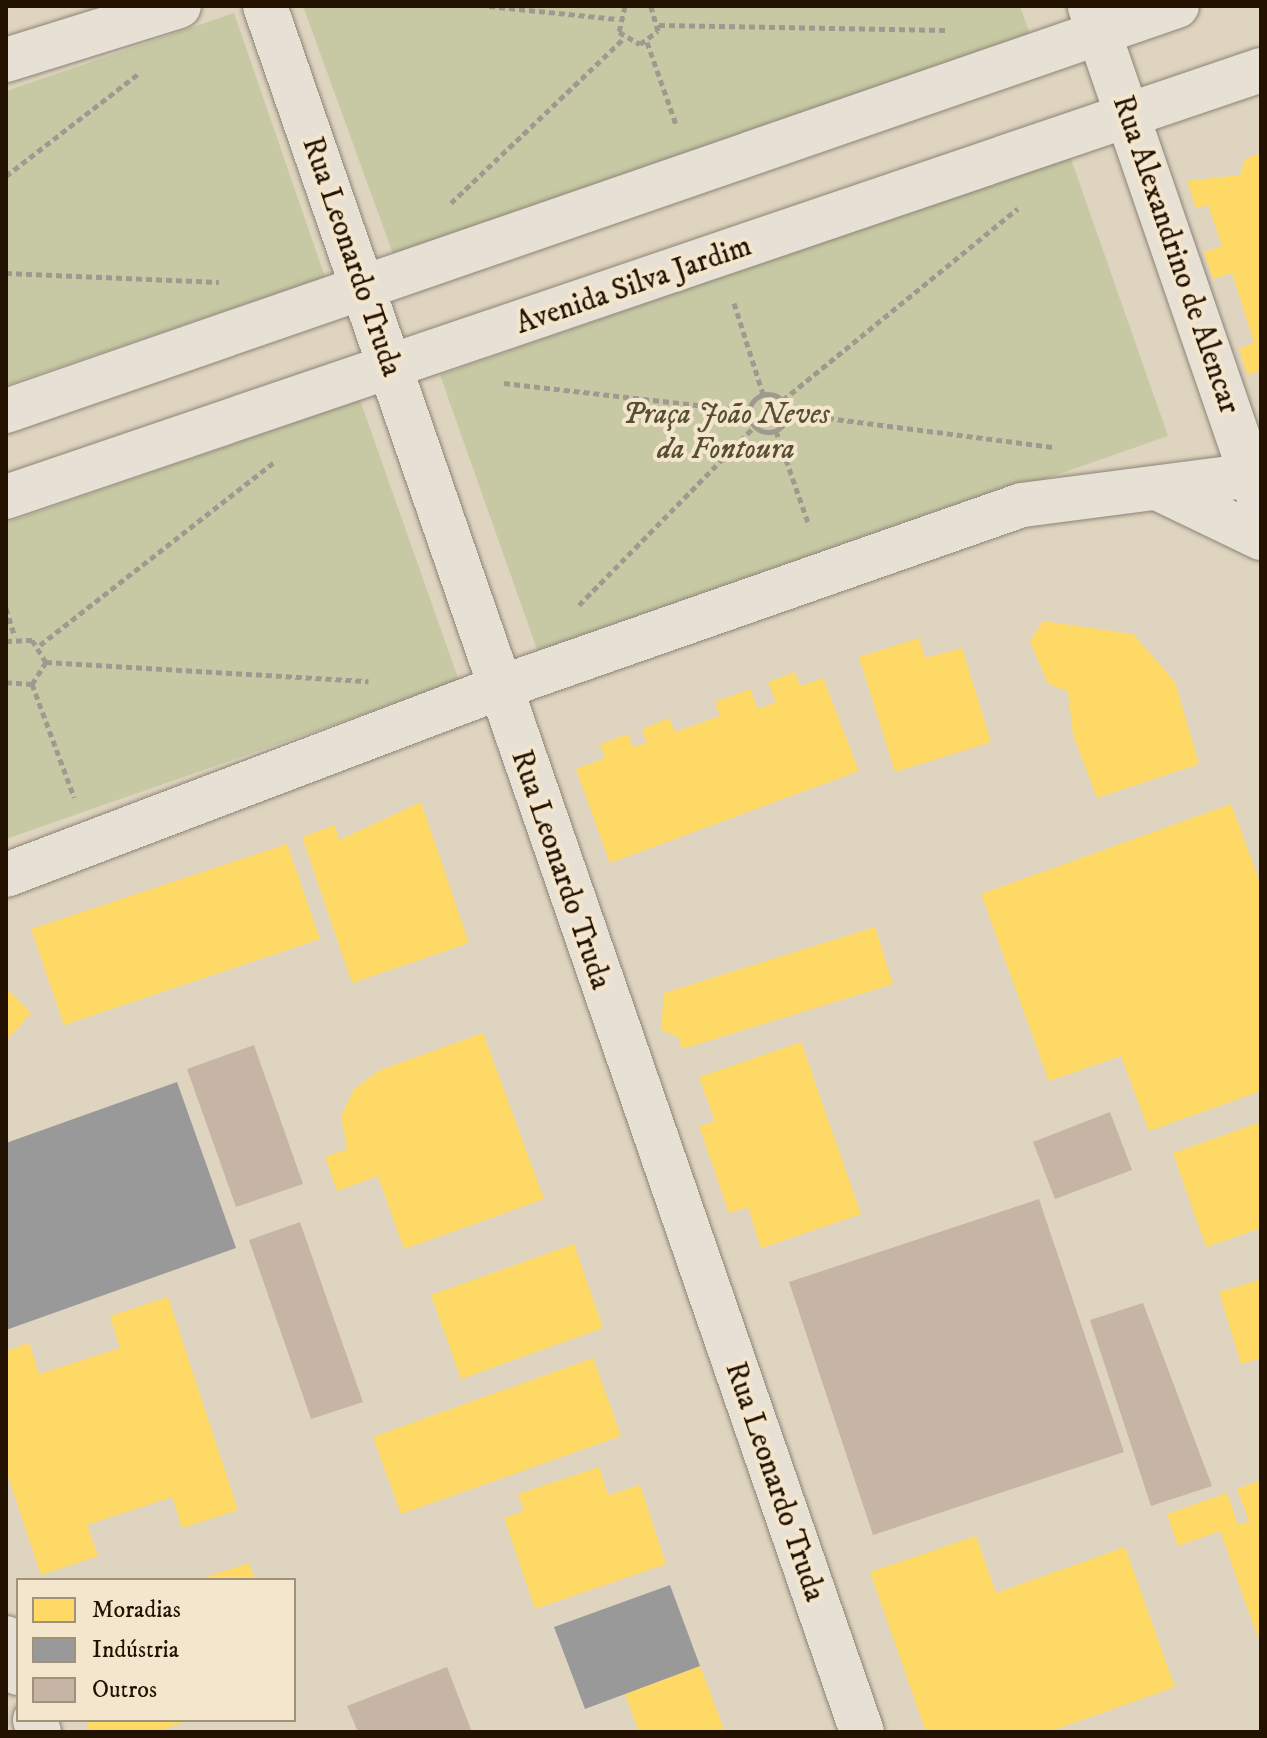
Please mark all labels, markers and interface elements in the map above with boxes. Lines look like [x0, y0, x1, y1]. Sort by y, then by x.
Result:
street label: Rua Alexandrino de Alencar [1104, 91, 1246, 419]
street label: Rua Leonardo Truda [293, 133, 409, 381]
street label: Avenida Silva Jardim [512, 229, 756, 343]
park label: Praça João Neves da Fontoura [622, 397, 830, 468]
street label: Rua Leonardo Truda [502, 746, 618, 994]
street label: Rua Leonardo Truda [716, 1358, 832, 1606]
legend [16, 1578, 296, 1722]
text: Moradias [92, 1595, 181, 1625]
text: Indústria [92, 1635, 179, 1665]
text: Outros [92, 1675, 157, 1705]

